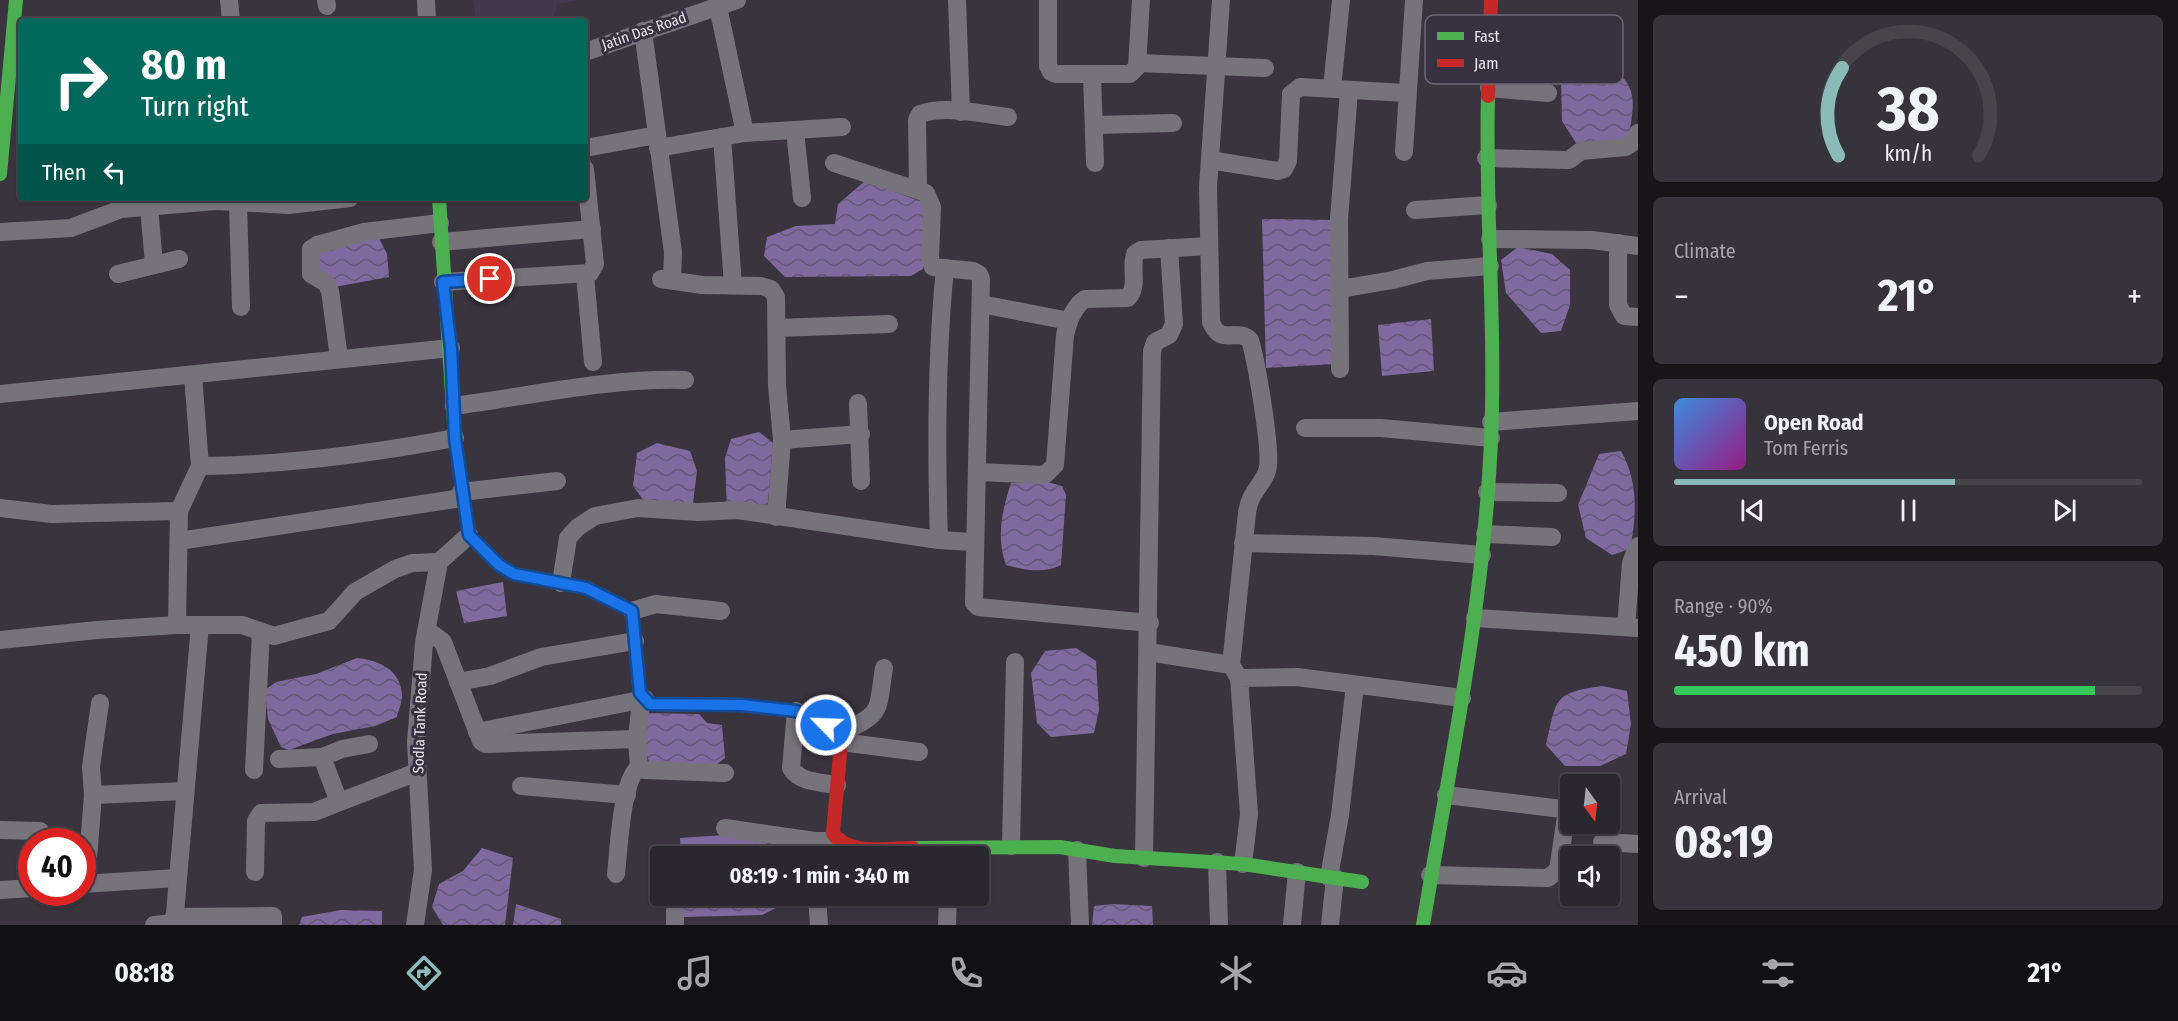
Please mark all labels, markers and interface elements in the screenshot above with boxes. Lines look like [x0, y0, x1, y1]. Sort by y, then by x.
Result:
street label: Jatin Das Road [599, 8, 689, 54]
legend [1425, 15, 1623, 84]
text: Fast [1474, 27, 1501, 46]
text: 80 m [141, 40, 227, 90]
icon: right [42, 42, 120, 120]
text: Jam [1474, 54, 1499, 73]
text: 38 [1876, 72, 1939, 147]
text: Turn right [141, 91, 249, 123]
text: km/h [1884, 141, 1932, 167]
icon: left [98, 156, 131, 189]
text: Then [42, 159, 86, 186]
text: Climate [1674, 239, 1736, 263]
pin [464, 253, 515, 304]
icon: arrive [473, 262, 506, 295]
text: 21° [1878, 269, 1938, 323]
text: − [1674, 277, 1689, 317]
text: + [2127, 277, 2142, 317]
text: Open Road [1764, 409, 1864, 436]
text: Tom Ferris [1764, 436, 1848, 460]
icon: previous [1736, 494, 1769, 527]
icon: pause [1892, 494, 1925, 527]
icon: next [2048, 494, 2081, 527]
text: Range · 90% [1674, 594, 1773, 618]
text: 450 km [1674, 624, 1810, 678]
street label: Sodla Tank Road [409, 672, 431, 774]
position arrow [794, 693, 858, 757]
north arrow [1560, 774, 1620, 834]
map controls [1560, 774, 1620, 906]
text: Arrival [1674, 785, 1727, 809]
text: 08:19 [1674, 815, 1773, 869]
speed limit sign: 40 [18, 828, 96, 906]
button: sound [1560, 846, 1620, 906]
text: 08:19 · 1 min · 340 m [730, 862, 909, 889]
icon: directions [403, 952, 445, 994]
icon: music [674, 952, 716, 994]
icon: phone [945, 952, 987, 994]
icon: climate [1215, 952, 1257, 994]
icon: car [1486, 952, 1528, 994]
icon: filters [1757, 952, 1799, 994]
text: 08:18 [114, 957, 174, 989]
text: 21° [2027, 957, 2064, 989]

